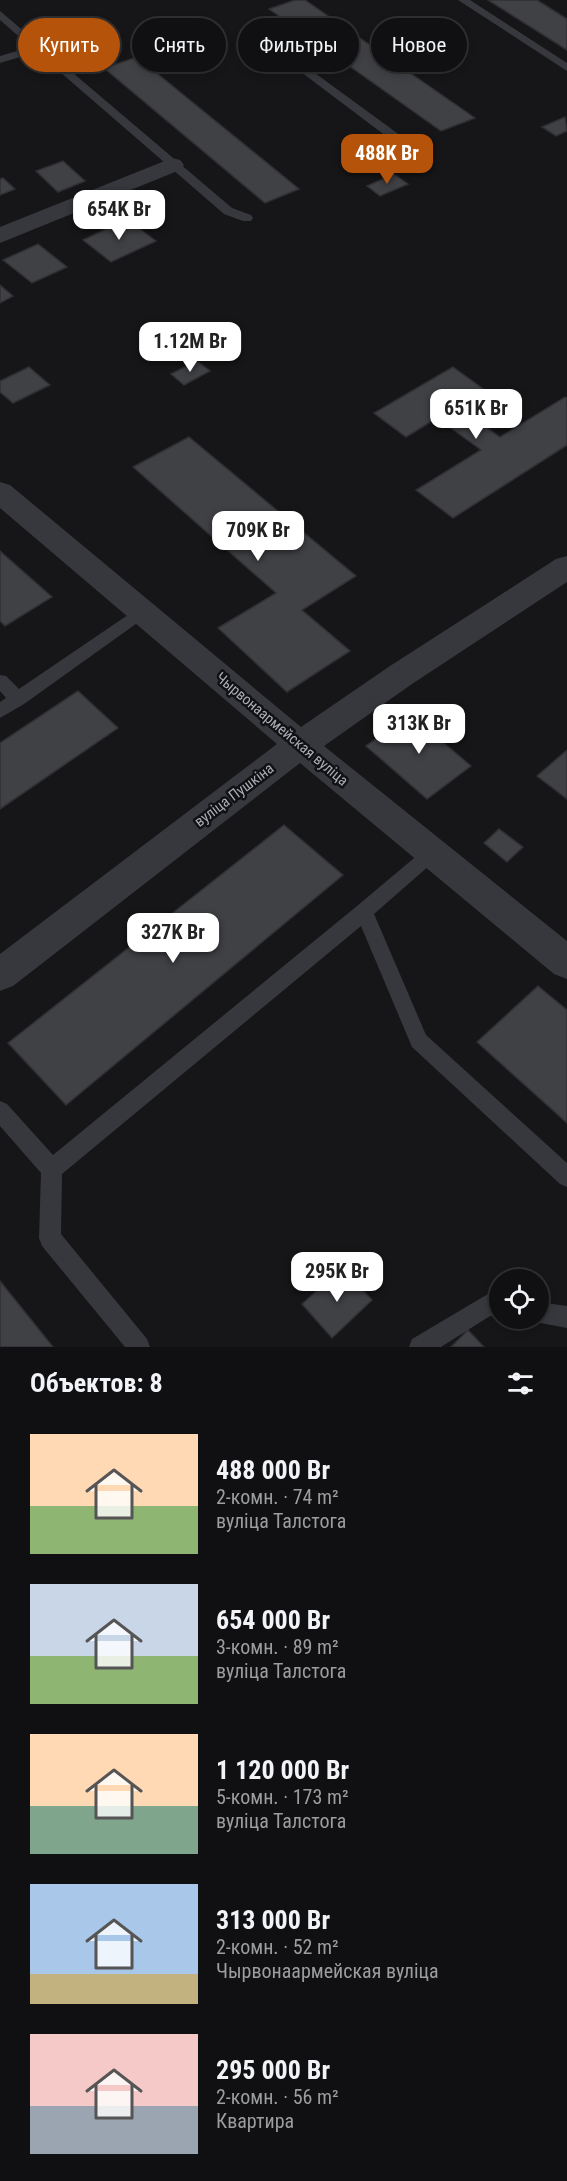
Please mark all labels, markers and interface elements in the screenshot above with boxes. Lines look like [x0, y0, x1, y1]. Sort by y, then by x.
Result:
chip: Купить [18, 18, 120, 72]
chip: Снять [132, 18, 226, 72]
chip: Фильтры [238, 18, 359, 72]
chip: Новое [371, 18, 467, 72]
pin: 488K Br [332, 134, 442, 185]
text: 488K Br [355, 141, 419, 165]
pin: 654K Br [64, 190, 174, 241]
text: 654K Br [87, 197, 151, 221]
pin: 1.12M Br [128, 322, 252, 373]
text: 1.12M Br [153, 329, 227, 353]
pin: 651K Br [421, 389, 531, 440]
text: 651K Br [444, 396, 508, 420]
pin: 709K Br [203, 511, 313, 562]
text: 709K Br [226, 518, 290, 542]
street label: Чырвонаармейская вуліца [212, 668, 352, 790]
pin: 313K Br [364, 704, 474, 755]
text: 313K Br [387, 711, 451, 735]
street label: вуліца Пушкіна [191, 759, 277, 831]
pin: 327K Br [118, 913, 228, 964]
text: 327K Br [141, 920, 205, 944]
pin: 295K Br [282, 1252, 392, 1303]
text: 295K Br [305, 1259, 369, 1283]
map controls [489, 1269, 549, 1329]
button: locate [489, 1269, 549, 1329]
icon: filters [504, 1367, 537, 1400]
text: Объектов: 8 [30, 1368, 163, 1398]
text: 488 000 Br [216, 1455, 330, 1485]
icon: home [78, 1458, 150, 1530]
text: 2-комн. · 74 m² [216, 1485, 339, 1509]
text: вуліца Талстога [216, 1509, 346, 1533]
text: 654 000 Br [216, 1605, 330, 1635]
icon: home [78, 1608, 150, 1680]
text: 3-комн. · 89 m² [216, 1635, 339, 1659]
text: вуліца Талстога [216, 1659, 346, 1683]
text: 1 120 000 Br [216, 1755, 349, 1785]
icon: home [78, 1758, 150, 1830]
text: 5-комн. · 173 m² [216, 1785, 349, 1809]
text: вуліца Талстога [216, 1809, 346, 1833]
text: 313 000 Br [216, 1905, 330, 1935]
icon: home [78, 1908, 150, 1980]
text: 2-комн. · 52 m² [216, 1935, 339, 1959]
text: Чырвонаармейская вуліца [216, 1959, 439, 1983]
text: 295 000 Br [216, 2055, 330, 2085]
icon: home [78, 2058, 150, 2130]
text: 2-комн. · 56 m² [216, 2085, 339, 2109]
text: Квартира [216, 2109, 294, 2133]

